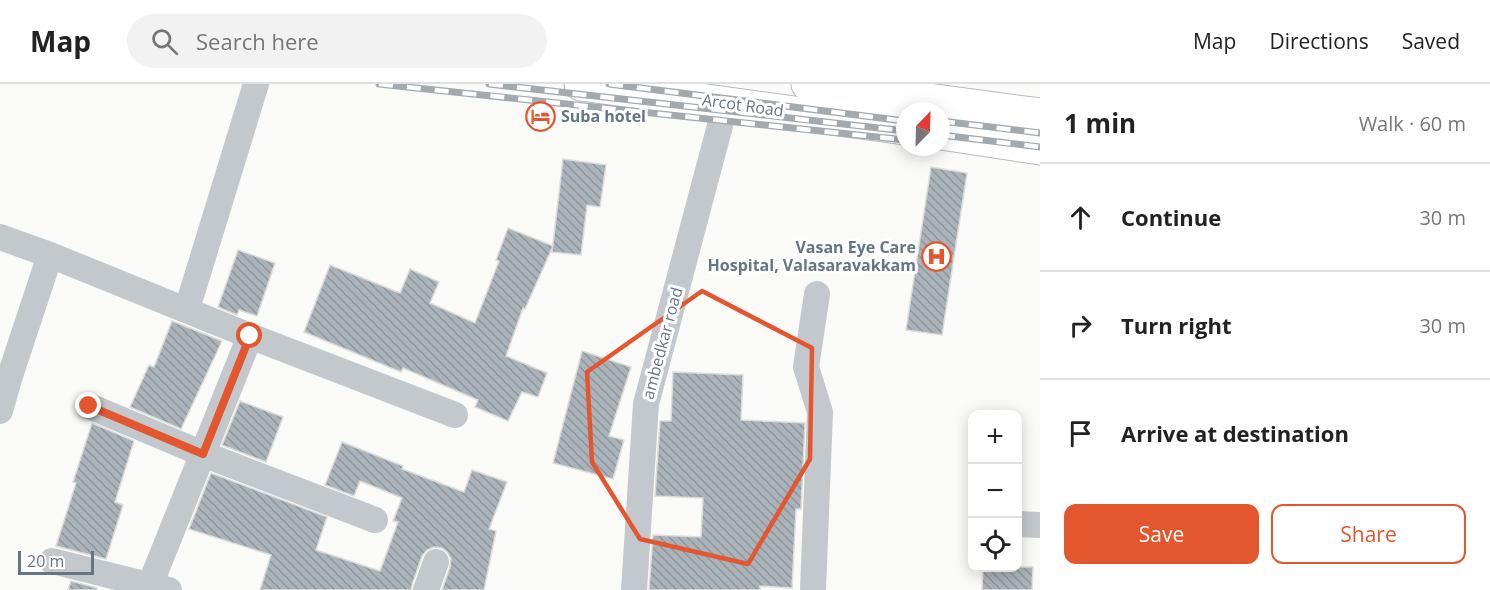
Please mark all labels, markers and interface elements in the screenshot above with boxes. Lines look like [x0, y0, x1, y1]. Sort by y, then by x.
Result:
search box [127, 14, 547, 68]
text: Map [30, 22, 91, 60]
icon: search [148, 25, 181, 58]
text: Search here [196, 26, 319, 56]
text: Map [1193, 27, 1236, 55]
text: Directions [1269, 27, 1369, 55]
text: Saved [1402, 27, 1460, 55]
street label: Arcot Road [701, 88, 785, 122]
hotel icon: Suba hotel [524, 100, 556, 132]
north arrow [896, 102, 950, 156]
place label: Suba hotel [561, 105, 646, 127]
text: 1 min [1064, 105, 1136, 141]
text: Walk · 60 m [1359, 110, 1466, 137]
icon: ahead [1064, 201, 1097, 234]
text: Continue [1121, 202, 1221, 232]
text: 30 m [1419, 204, 1466, 231]
place label: Vasan Eye Care Hospital, Valasaravakkam [708, 236, 916, 276]
hospital icon: Vasan Eye Care Hospital, Valasaravakkam [921, 240, 953, 272]
street label: ambedkar road [636, 285, 688, 401]
icon: right [1064, 309, 1097, 342]
text: Turn right [1121, 310, 1232, 340]
text: 30 m [1419, 312, 1466, 339]
route start [236, 322, 262, 348]
route end [75, 392, 101, 418]
map controls [968, 410, 1022, 572]
button: + [968, 410, 1022, 464]
icon: arrive [1064, 417, 1097, 450]
text: Arrive at destination [1121, 418, 1349, 448]
button: − [968, 464, 1022, 518]
button: Save [1064, 504, 1259, 564]
button: Share [1271, 504, 1466, 564]
button: locate [968, 518, 1022, 572]
scale bar [18, 548, 94, 576]
text: 20 m [27, 550, 64, 572]

